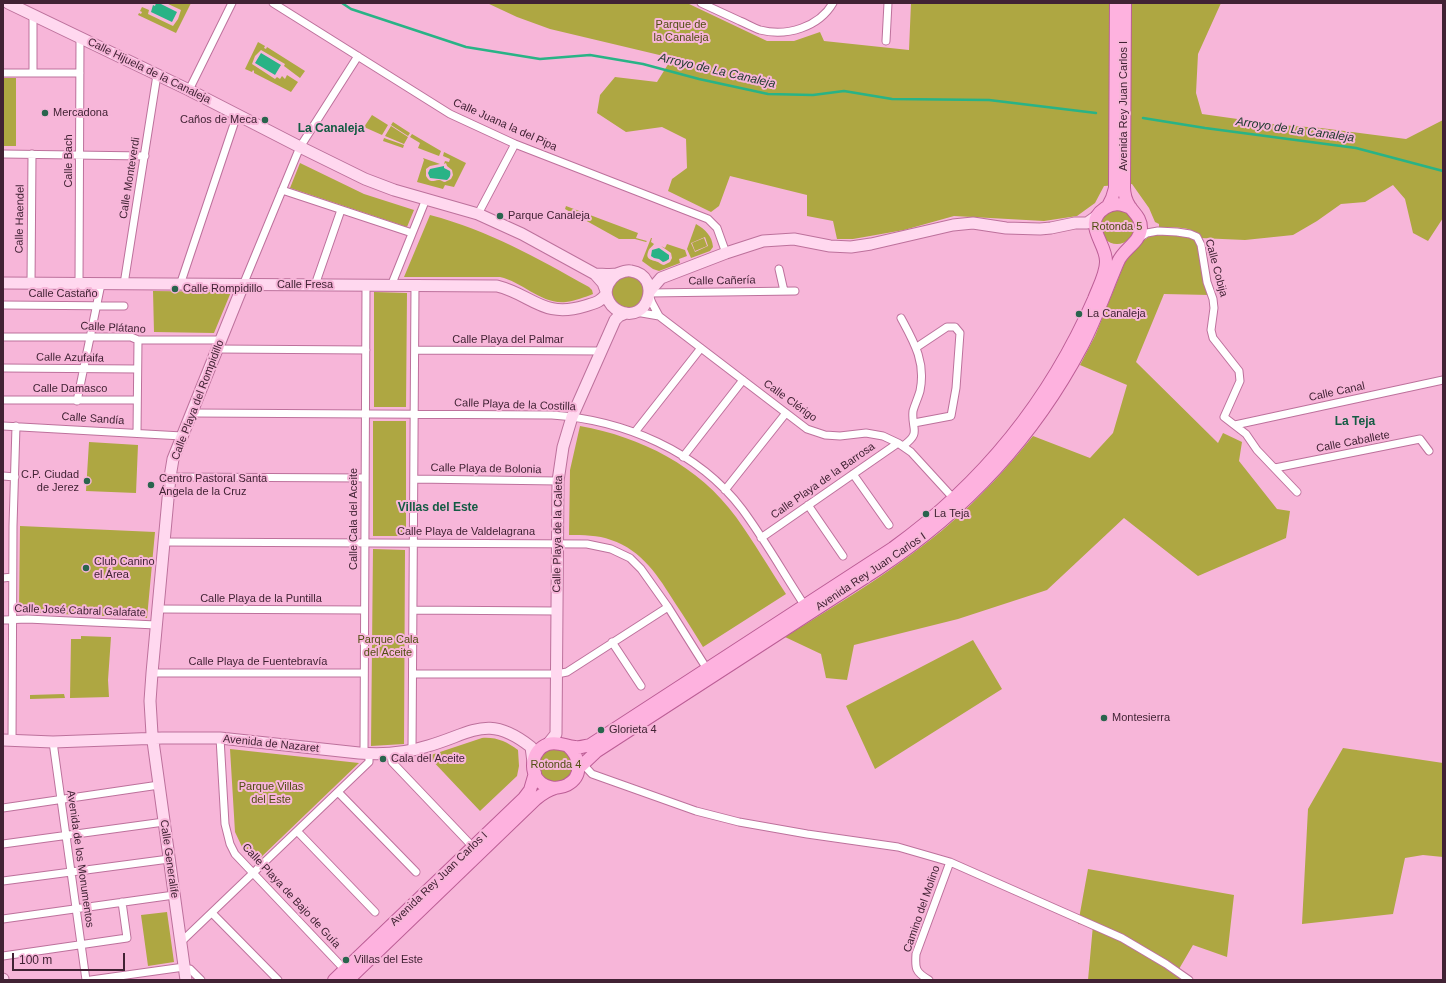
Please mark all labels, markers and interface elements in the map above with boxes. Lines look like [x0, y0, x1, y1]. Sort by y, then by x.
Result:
park label: Parque de la Canaleja [653, 18, 709, 44]
street label: Calle Hijuela de la Canaleja [85, 35, 213, 107]
street label: Avenida Rey Juan Carlos I [1117, 41, 1131, 171]
water label: Arroyo de La Canaleja [657, 51, 777, 91]
street label: Calle Juana la del Pipa [451, 96, 559, 154]
place label: Mercadona [53, 106, 108, 120]
marker: Mercadona [40, 108, 50, 118]
place label: Caños de Meca [180, 113, 257, 127]
marker: Caños de Meca [260, 115, 270, 125]
water label: Arroyo de La Canaleja [1235, 115, 1355, 145]
district label: La Canaleja [298, 122, 364, 136]
street label: Calle Bach [62, 134, 76, 188]
street label: Calle Monteverdi [117, 136, 143, 220]
street label: Calle Haendel [13, 184, 27, 254]
place label: Parque Canaleja [508, 209, 590, 223]
marker: Parque Canaleja [495, 211, 505, 221]
park label: Rotonda 5 [1092, 220, 1142, 234]
street label: Calle Cobija [1202, 238, 1230, 298]
street label: Calle Cañería [688, 274, 756, 288]
street label: Calle Fresa [277, 278, 333, 292]
place label: Calle Rompidillo [183, 282, 262, 296]
marker: Calle Rompidillo [170, 284, 180, 294]
street label: Calle Castaño [28, 287, 98, 301]
place label: La Canaleja [1087, 307, 1146, 321]
marker: La Canaleja [1074, 309, 1084, 319]
street label: Calle Plátano [80, 320, 146, 336]
street label: Calle Playa del Palmar [452, 333, 564, 347]
street label: Calle Playa del Rompidillo [169, 338, 227, 462]
street label: Calle Azufaifa [36, 351, 104, 365]
street label: Calle Clérigo [761, 377, 819, 425]
street label: Calle Canal [1308, 380, 1366, 404]
street label: Calle Damasco [33, 382, 107, 396]
street label: Calle Playa de la Costilla [454, 396, 576, 414]
street label: Calle Sandía [61, 410, 125, 428]
district label: La Teja [1335, 415, 1375, 429]
street label: Calle Caballete [1315, 428, 1391, 456]
street label: Calle Playa de la Barrosa [768, 440, 878, 522]
street label: Calle Playa de Bolonia [431, 461, 541, 477]
place label: C.P. Ciudad de Jerez [21, 468, 79, 494]
street label: Calle Cala del Aceite [347, 468, 361, 570]
place label: Centro Pastoral Santa Ángela de la Cruz [159, 472, 267, 498]
street label: Calle Playa de la Caleta [550, 475, 566, 593]
marker: C.P. Ciudad de Jerez [82, 476, 92, 486]
marker: Centro Pastoral Santa Ángela de la Cruz [146, 480, 156, 490]
district label: Villas del Este [398, 501, 478, 515]
place label: La Teja [934, 507, 969, 521]
marker: La Teja [921, 509, 931, 519]
street label: Calle Playa de Valdelagrana [397, 525, 535, 539]
street label: Avenida Rey Juan Carlos I [813, 530, 929, 614]
place label: Club Canino el Área [94, 555, 155, 581]
marker: Club Canino el Área [81, 563, 91, 573]
street label: Calle Playa de la Puntilla [200, 592, 322, 606]
street label: Calle José Cabral Galafate [14, 602, 146, 620]
park label: Parque Cala del Aceite [357, 633, 419, 659]
street label: Calle Playa de Fuentebravía [189, 655, 327, 669]
place label: Montesierra [1112, 711, 1170, 725]
marker: Montesierra [1099, 713, 1109, 723]
place label: Glorieta 4 [609, 723, 657, 737]
marker: Glorieta 4 [596, 725, 606, 735]
street label: Avenida de Nazaret [222, 732, 320, 756]
place label: Cala del Aceite [391, 752, 465, 766]
marker: Cala del Aceite [378, 754, 388, 764]
park label: Rotonda 4 [531, 758, 581, 772]
park label: Parque Villas del Este [239, 780, 303, 806]
street label: Avenida de los Monumentos [64, 789, 96, 929]
street label: Calle Generalife [157, 819, 181, 899]
street label: Avenida Rey Juan Carlos I [388, 829, 490, 929]
street label: Calle Playa de Bajo de Guía [239, 841, 343, 951]
street label: Camino del Molino [901, 864, 943, 954]
scale bar [14, 945, 127, 971]
text: 100 m [19, 953, 52, 967]
place label: Villas del Este [354, 953, 423, 967]
marker: Villas del Este [341, 955, 351, 965]

